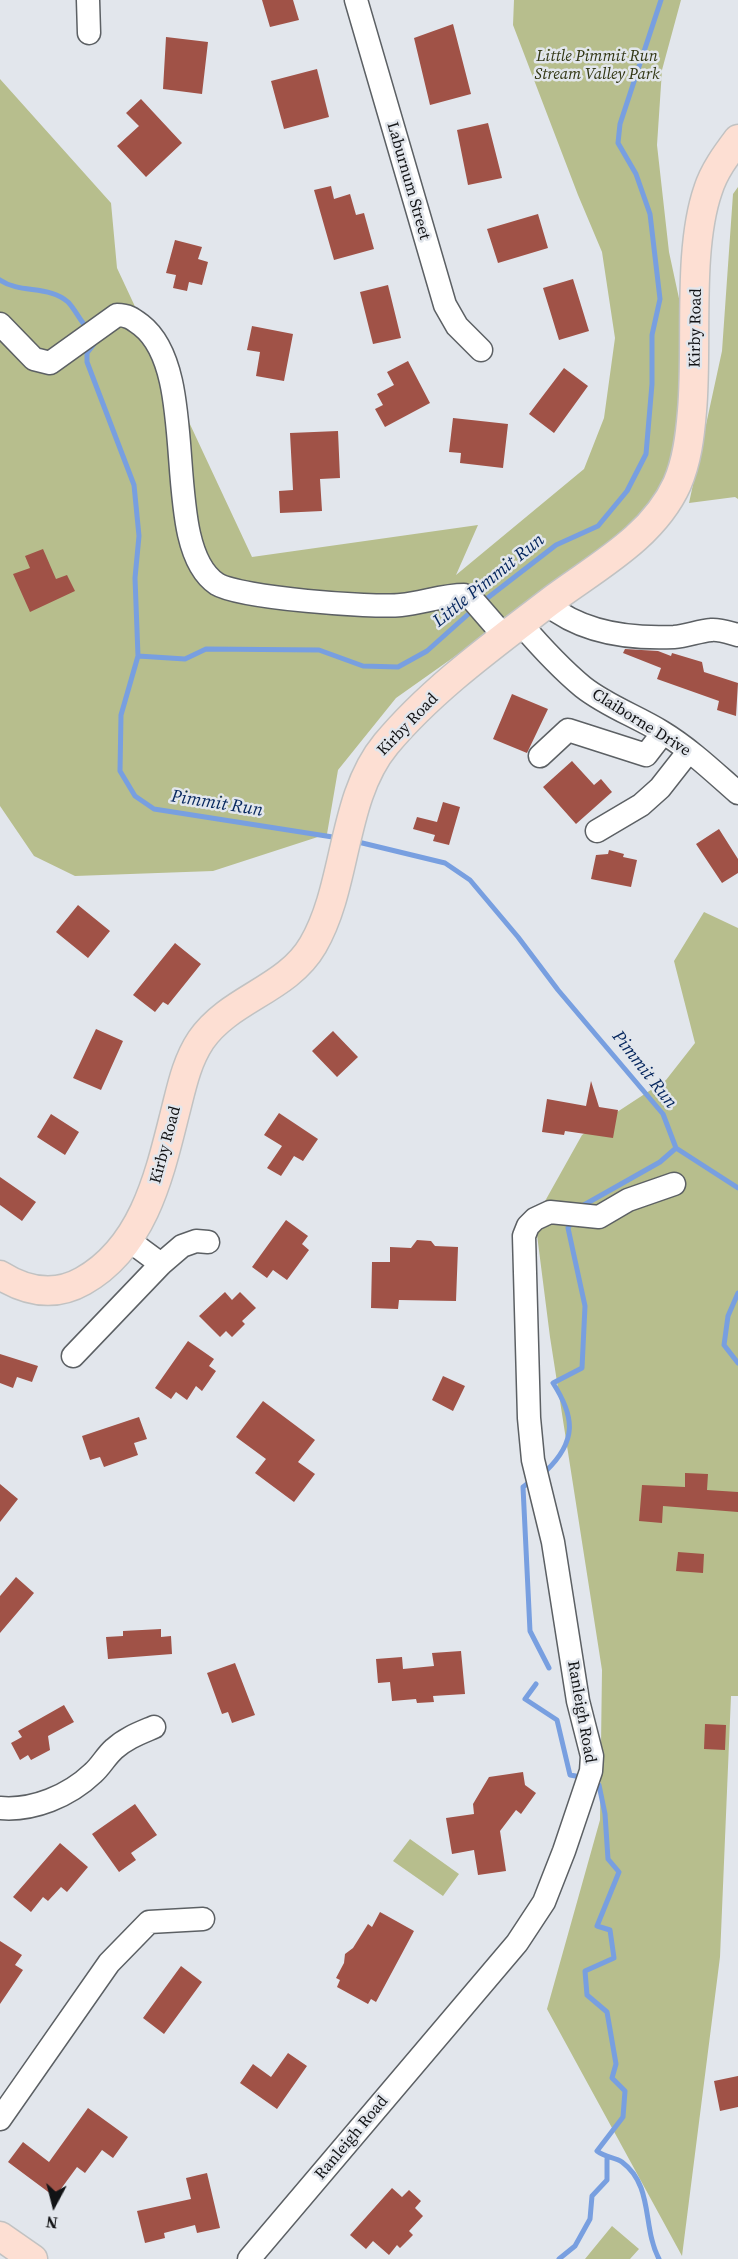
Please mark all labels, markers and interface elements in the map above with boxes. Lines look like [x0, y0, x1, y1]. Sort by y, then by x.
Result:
park label: Little Pimmit Run Stream Valley Park [535, 47, 659, 85]
street label: Laburnum Street [382, 120, 434, 242]
street label: Kirby Road [686, 288, 706, 368]
water label: Little Pimmit Run [429, 530, 549, 632]
street label: Claiborne Drive [588, 685, 694, 761]
street label: Kirby Road [374, 690, 442, 760]
water label: Pimmit Run [170, 786, 264, 822]
water label: Pimmit Run [607, 1027, 681, 1113]
street label: Kirby Road [146, 1104, 186, 1186]
street label: Ranleigh Road [563, 1659, 599, 1765]
street label: Ranleigh Road [311, 2092, 393, 2184]
north arrow [24, 2175, 84, 2235]
text: N [45, 2211, 59, 2234]

